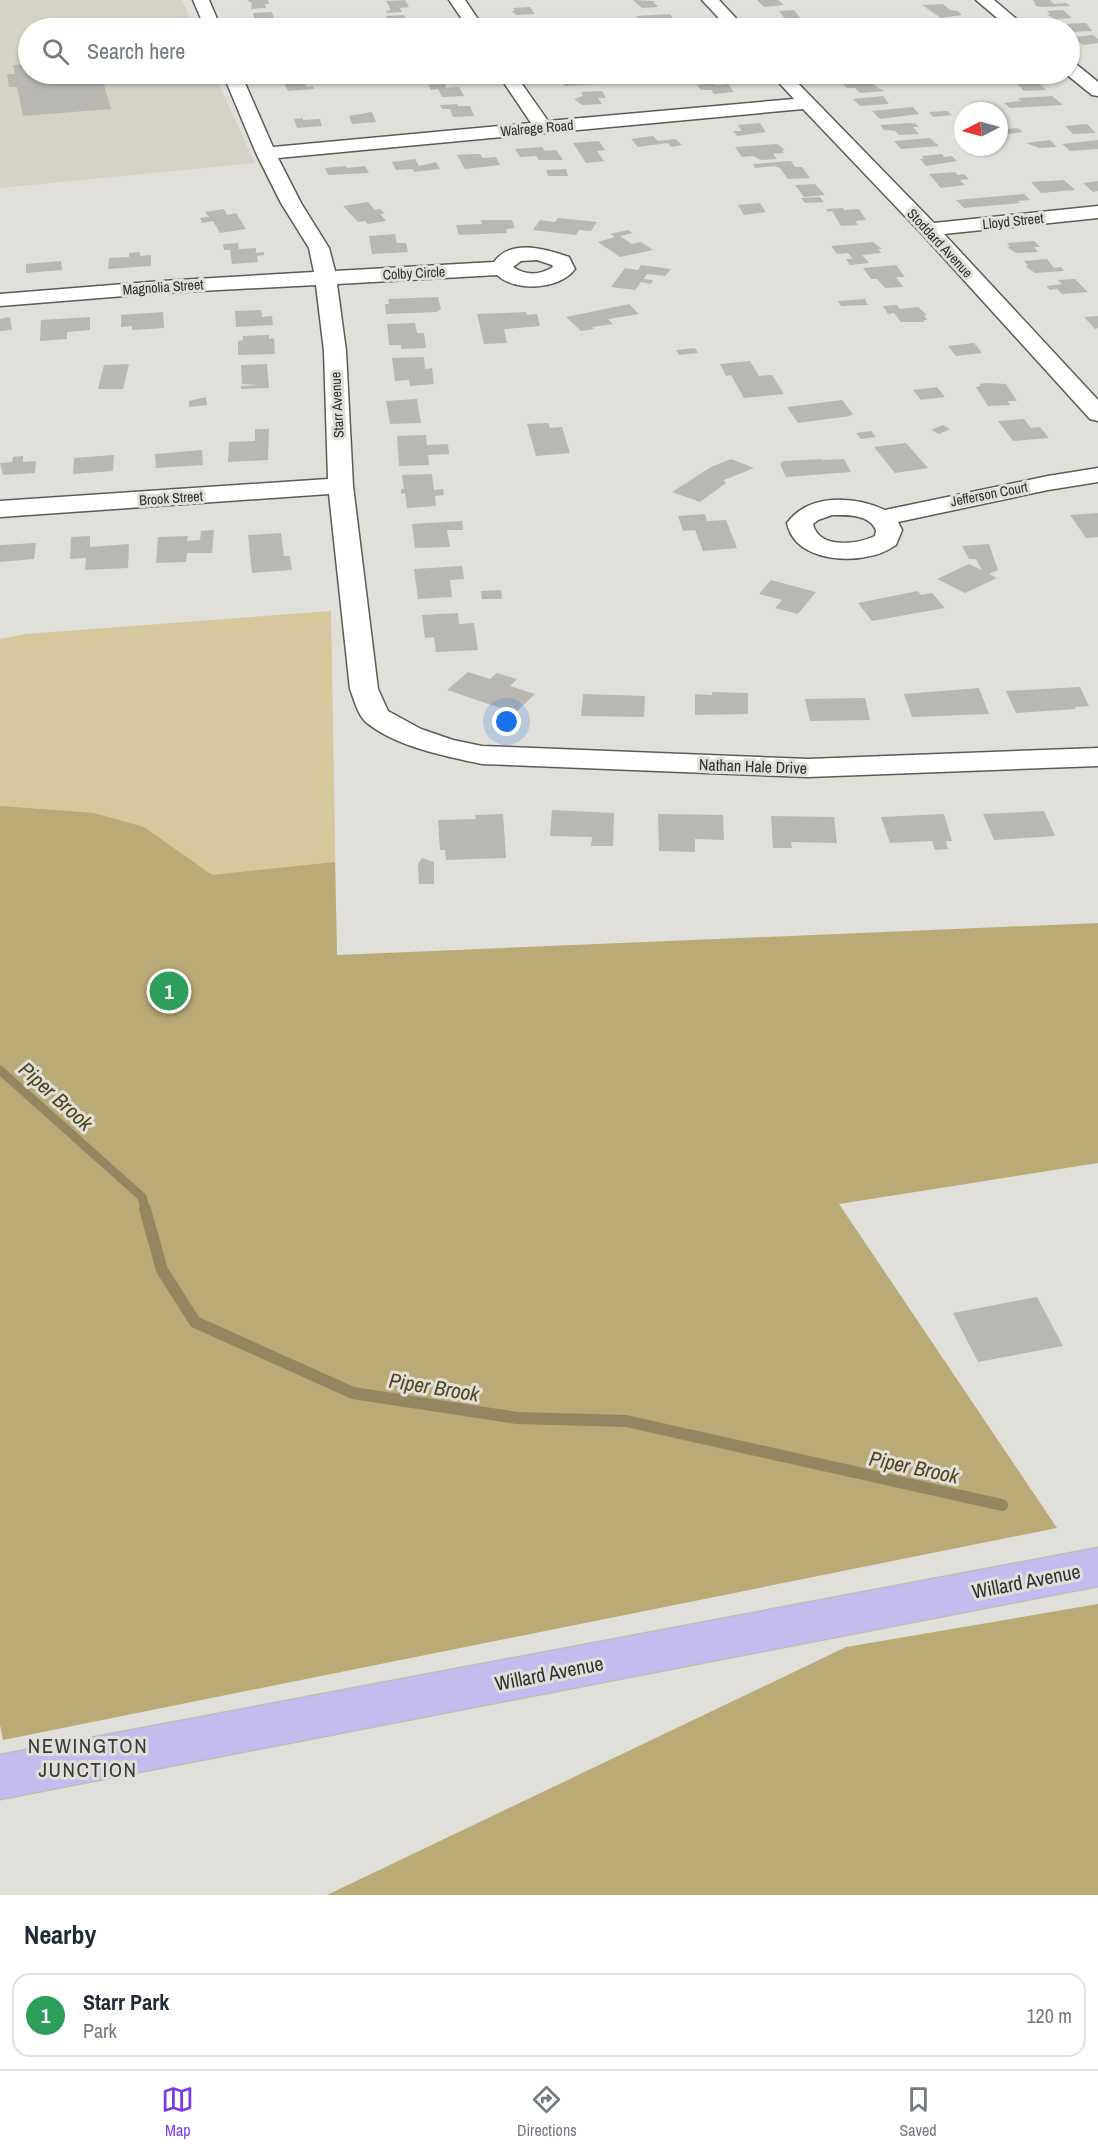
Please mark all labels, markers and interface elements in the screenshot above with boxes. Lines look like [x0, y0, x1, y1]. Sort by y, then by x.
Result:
search box [18, 18, 1080, 84]
icon: search [39, 35, 72, 68]
text: Search here [87, 36, 185, 66]
north arrow [954, 102, 1008, 156]
street label: Walrege Road [500, 116, 574, 140]
street label: Stoddard Avenue [903, 205, 977, 281]
street label: Lloyd Street [982, 209, 1044, 233]
street label: Colby Circle [382, 262, 446, 284]
street label: Magnolia Street [122, 275, 204, 299]
street label: Starr Avenue [326, 371, 348, 439]
street label: Jefferson Court [949, 478, 1029, 510]
street label: Brook Street [139, 487, 203, 509]
your location [492, 707, 521, 736]
street label: Nathan Hale Drive [699, 753, 807, 779]
pin: 1 [150, 968, 188, 1014]
water label: Piper Brook [13, 1055, 101, 1138]
water label: Piper Brook [387, 1366, 483, 1409]
water label: Piper Brook [867, 1443, 963, 1491]
street label: Willard Avenue [969, 1557, 1083, 1605]
street label: Willard Avenue [492, 1649, 606, 1697]
district label: NEWINGTON JUNCTION [28, 1731, 148, 1784]
text: Nearby [24, 1917, 96, 1952]
text: Starr Park [83, 1987, 169, 2017]
text: 1 [41, 2002, 50, 2029]
text: 120 m [1026, 2002, 1072, 2029]
text: Park [83, 2017, 117, 2044]
tab: Map [161, 2083, 194, 2141]
tab: Directions [517, 2083, 577, 2141]
tab: Saved [899, 2083, 937, 2141]

